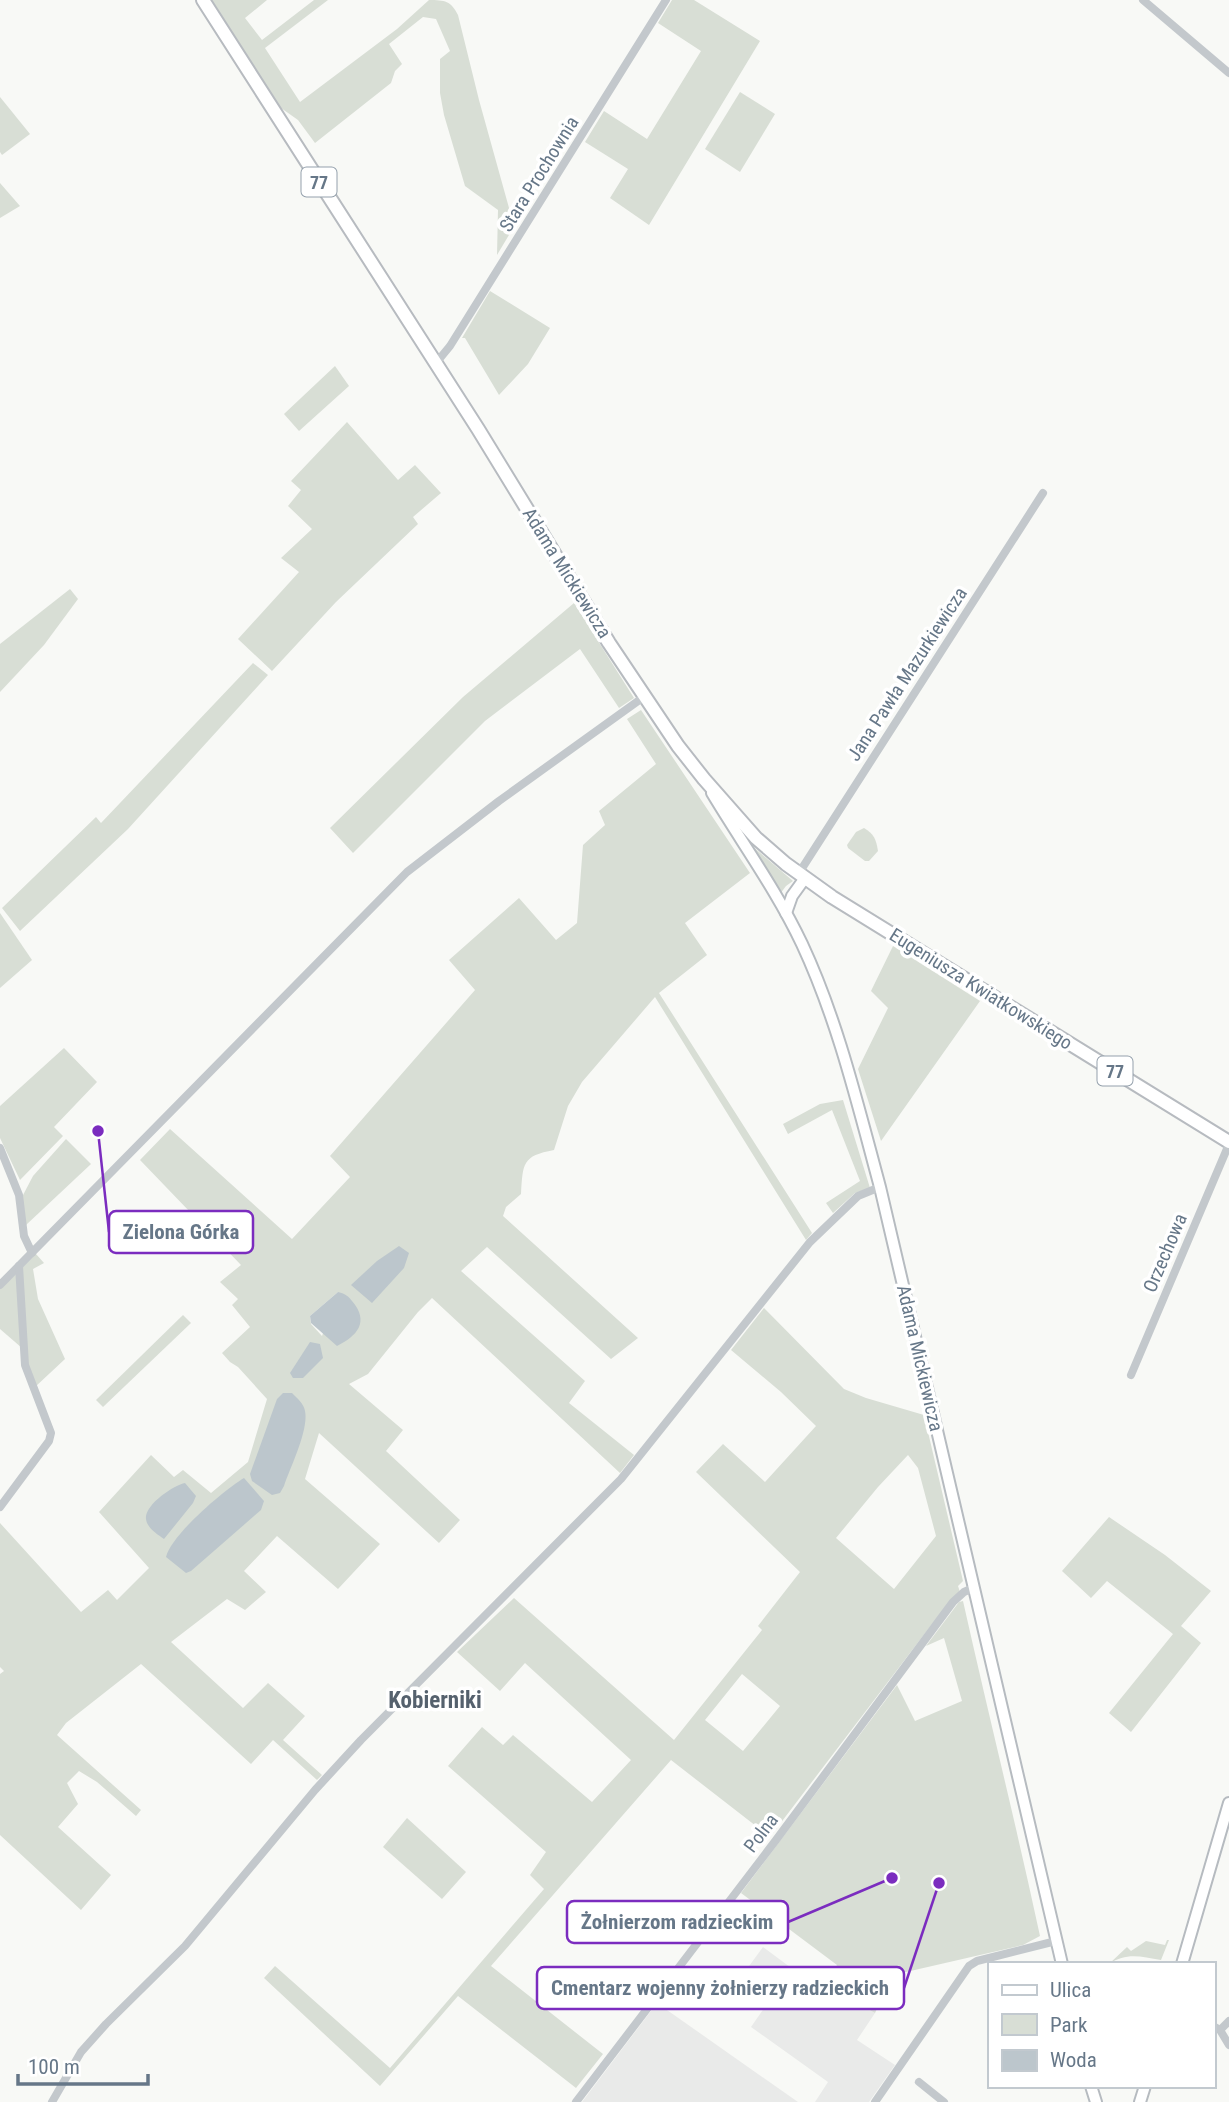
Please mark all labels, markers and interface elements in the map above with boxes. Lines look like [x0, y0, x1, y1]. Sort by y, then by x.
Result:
street label: Stara Prochownia [494, 112, 584, 236]
road number: 77 [302, 168, 336, 196]
street label: Adama Mickiewicza [518, 504, 616, 642]
street label: Jana Pawła Mazurkiewicza [842, 583, 972, 765]
street label: Eugeniusza Kwiatkowskiego [885, 923, 1077, 1055]
road number: 77 [1098, 1056, 1132, 1086]
street label: Orzechowa [1138, 1210, 1192, 1296]
callout: Zielona Górka [109, 1211, 253, 1253]
text: Zielona Górka [123, 1220, 240, 1244]
street label: Adama Mickiewicza [892, 1283, 948, 1433]
district label: Kobierniki [388, 1687, 482, 1714]
street label: Polna [739, 1809, 783, 1857]
callout: Żołnierzom radzieckim [567, 1901, 788, 1943]
text: Żołnierzom radzieckim [581, 1910, 773, 1934]
legend [988, 1962, 1215, 2088]
callout: Cmentarz wojenny żołnierzy radzieckich [537, 1967, 904, 2009]
text: Cmentarz wojenny żołnierzy radzieckich [551, 1976, 889, 2000]
text: Ulica [1050, 1978, 1091, 2002]
text: Park [1050, 2013, 1088, 2037]
scale bar [18, 2042, 147, 2086]
text: Woda [1050, 2048, 1097, 2072]
text: 100 m [28, 2055, 80, 2079]

